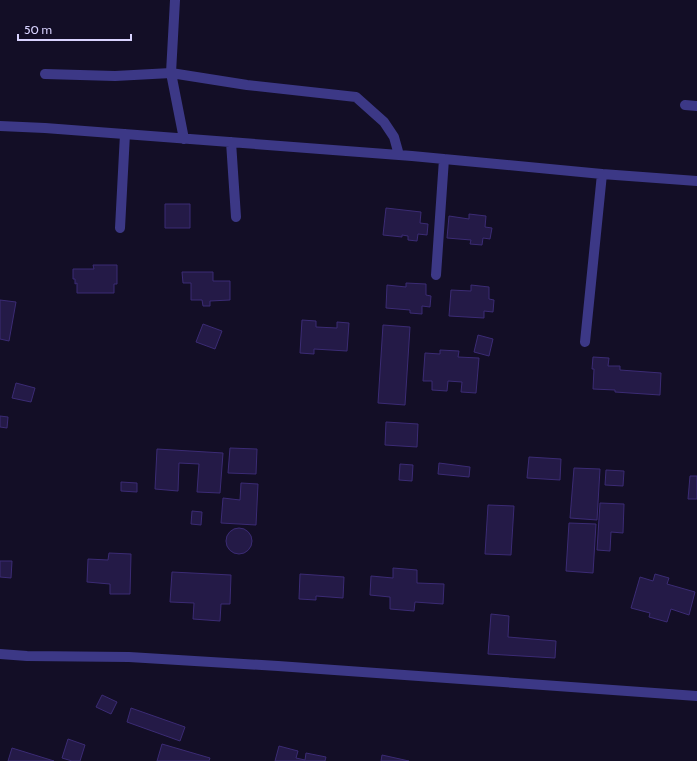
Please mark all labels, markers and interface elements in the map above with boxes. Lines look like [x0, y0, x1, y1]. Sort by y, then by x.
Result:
scale bar [18, 16, 131, 42]
text: 50 m [24, 22, 52, 37]

